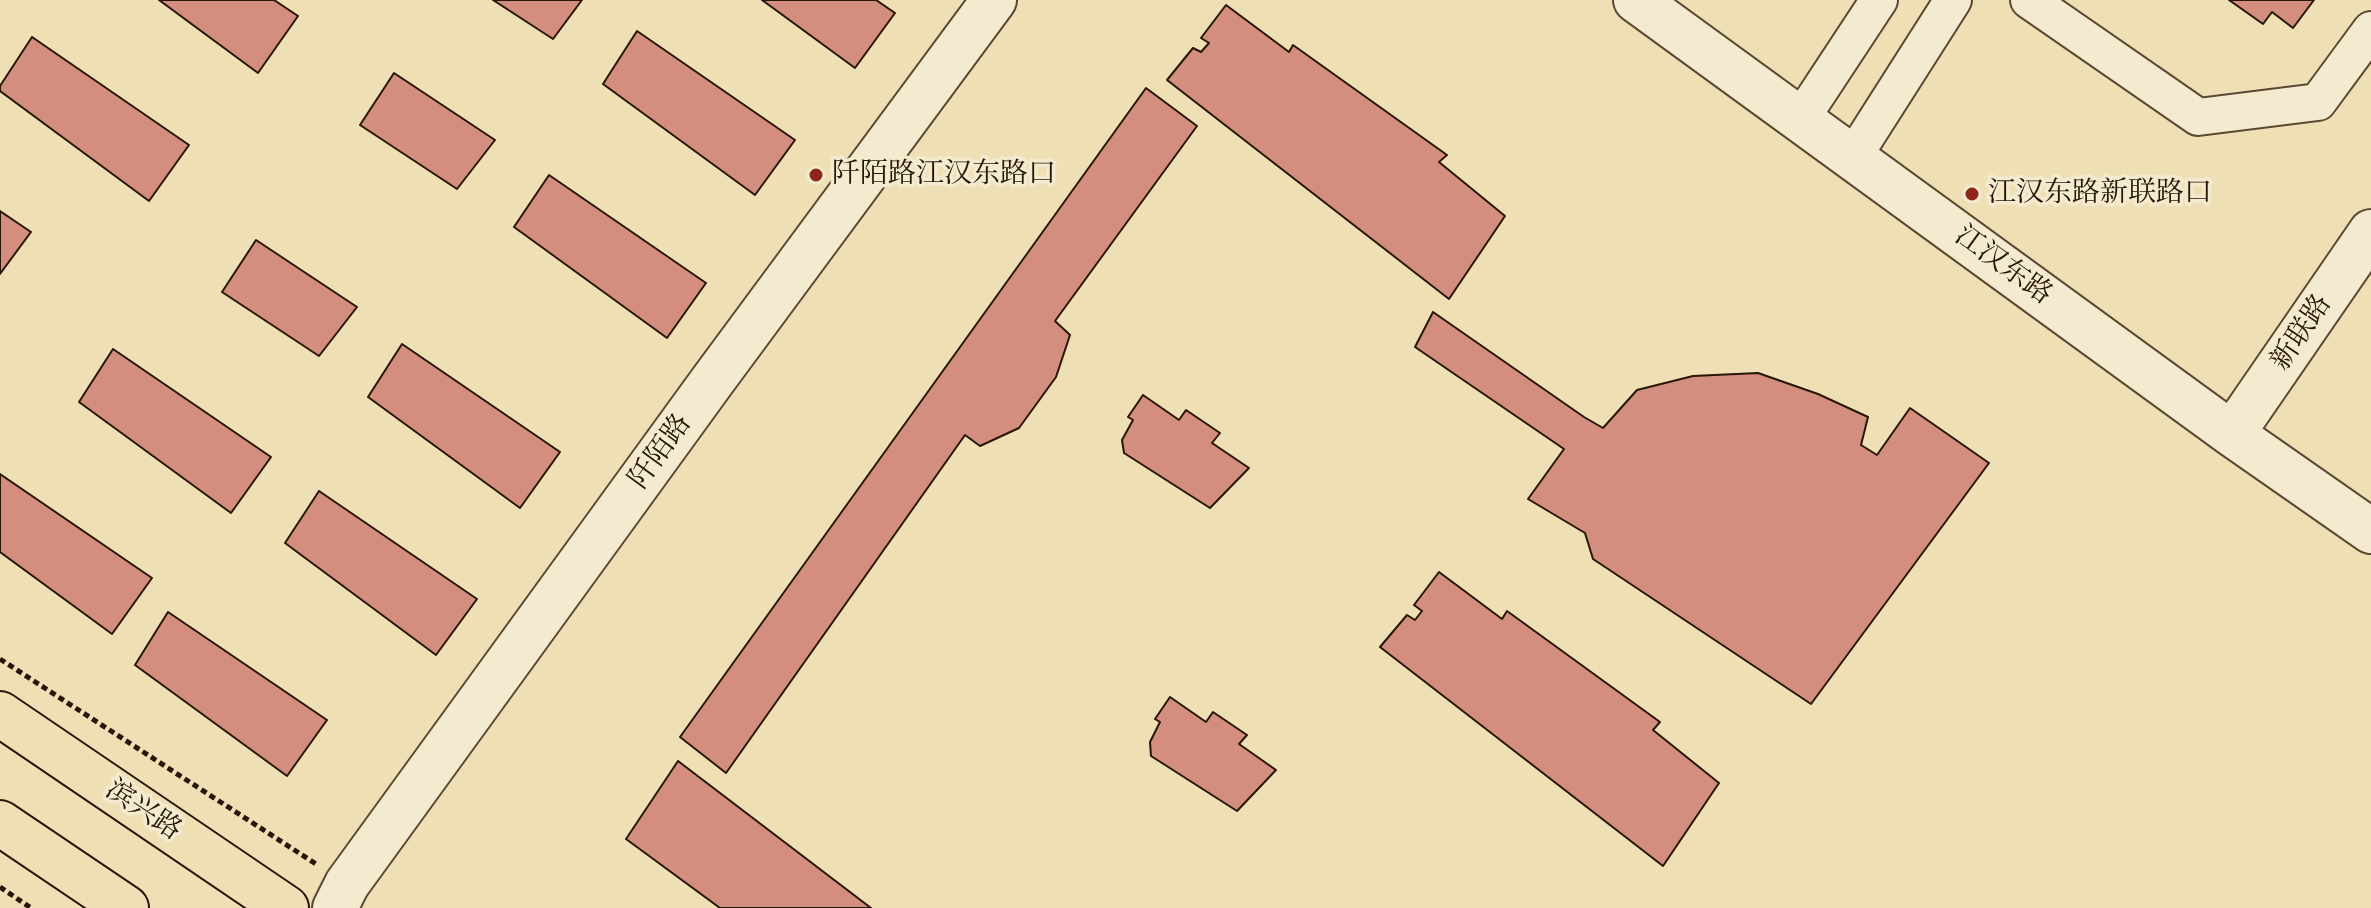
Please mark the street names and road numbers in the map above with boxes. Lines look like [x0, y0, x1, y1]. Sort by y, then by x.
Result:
street label: 江汉东路 [1948, 219, 2058, 313]
street label: 新联路 [2265, 289, 2339, 377]
street label: 阡陌路 [623, 408, 699, 496]
street label: 滨兴路 [99, 774, 187, 848]

